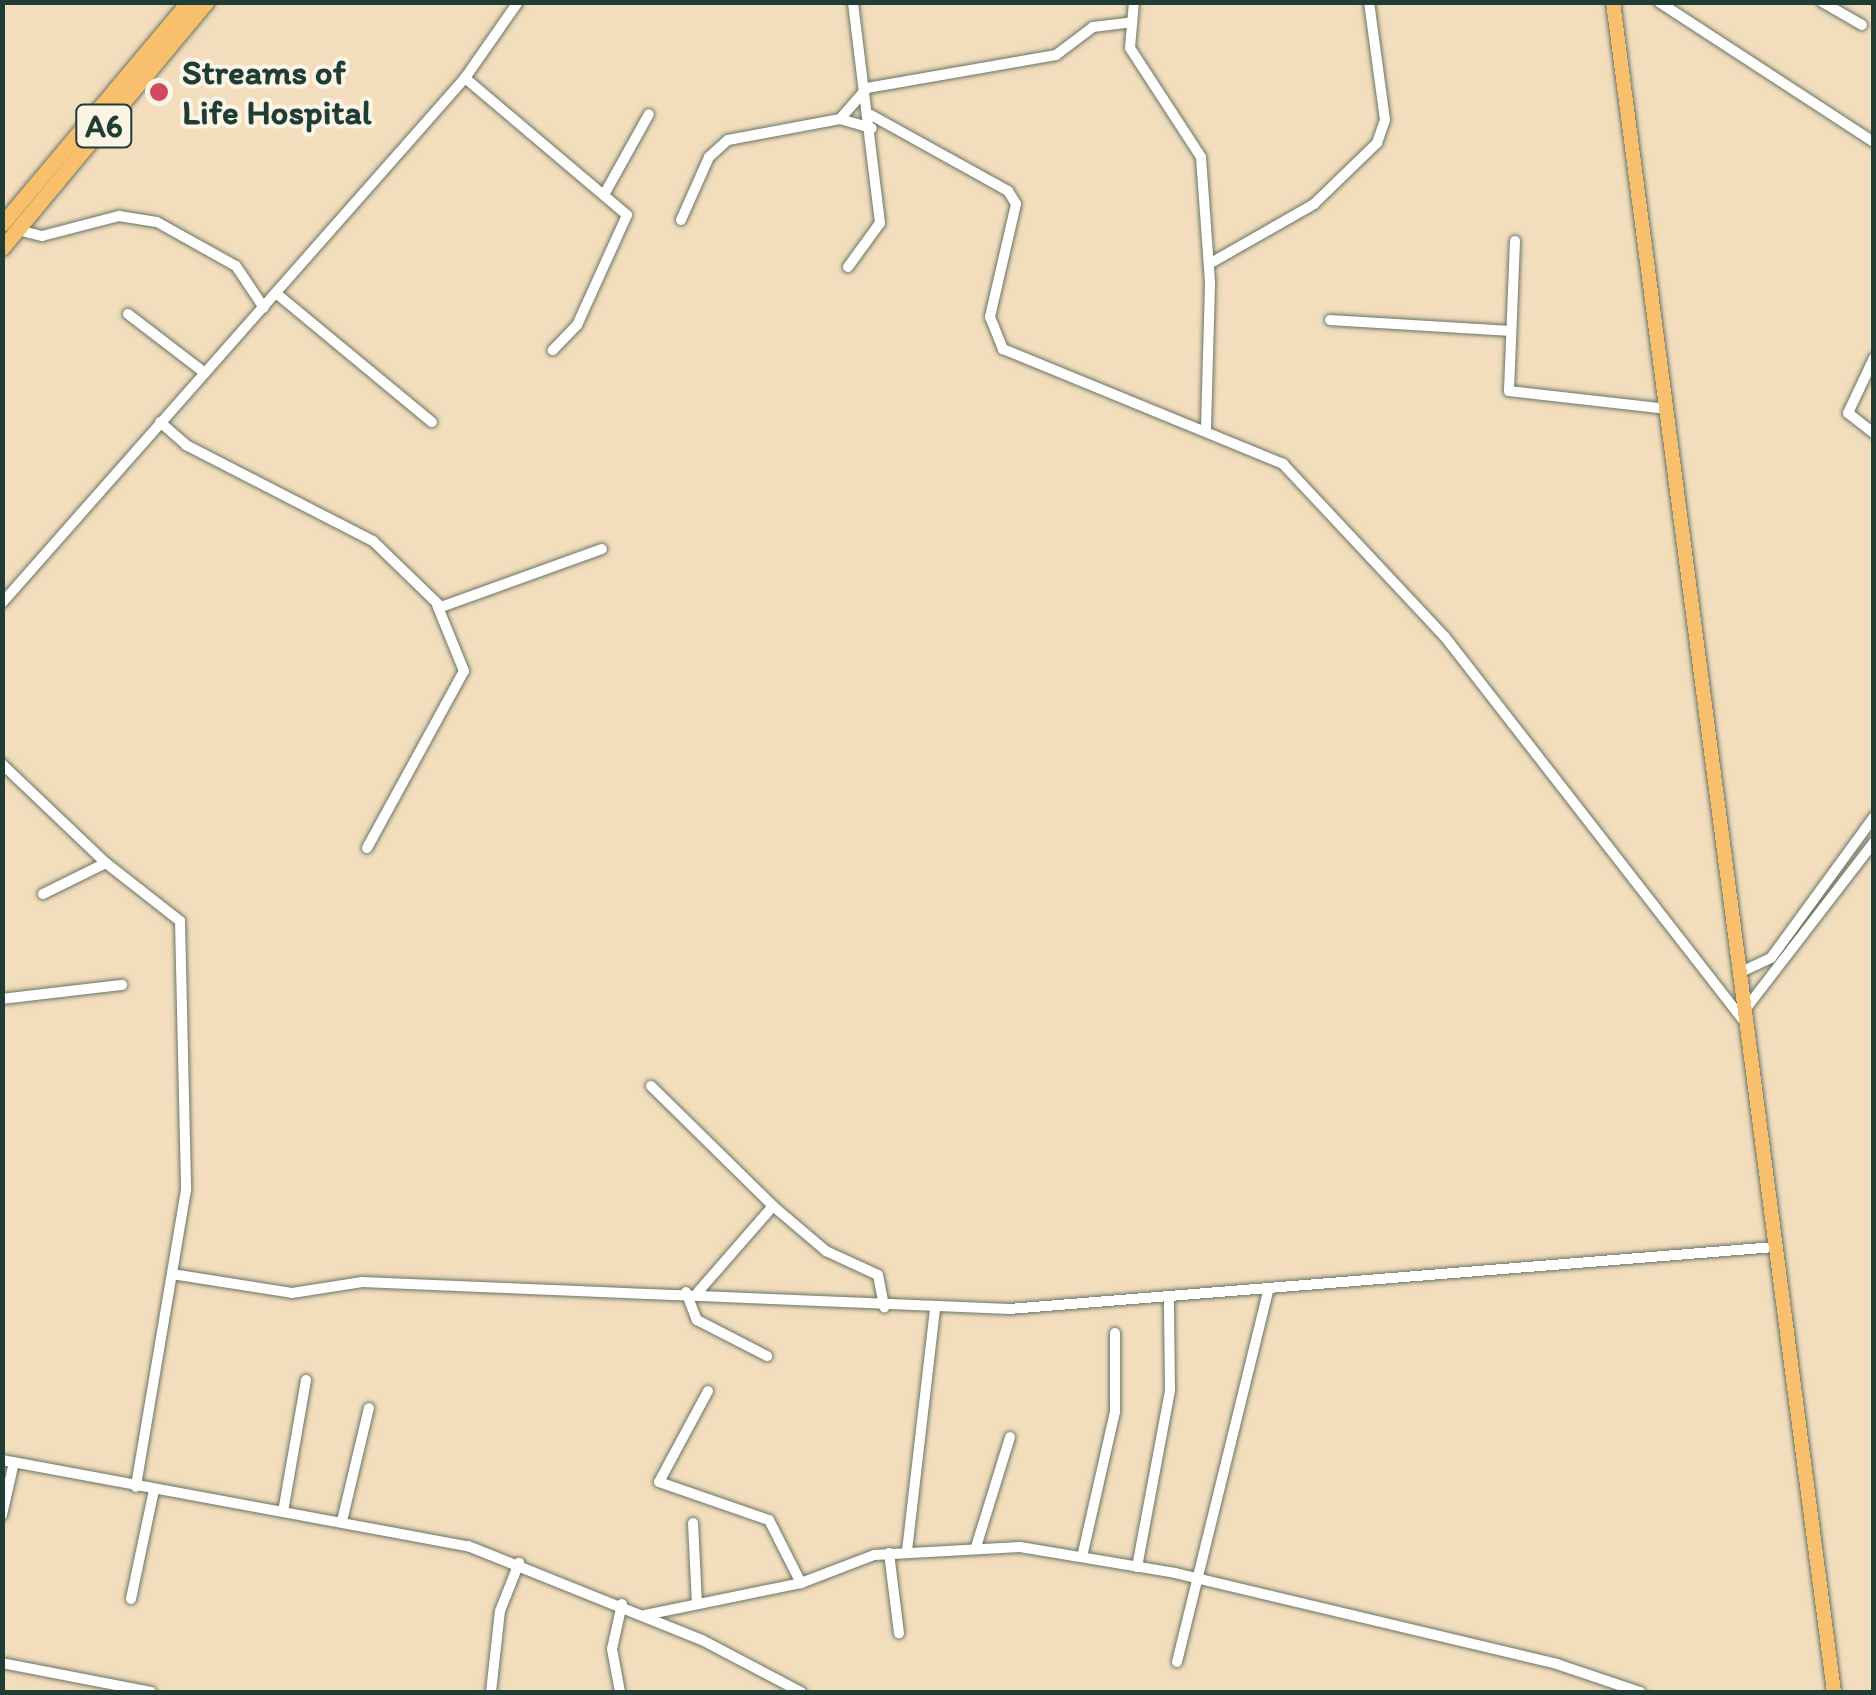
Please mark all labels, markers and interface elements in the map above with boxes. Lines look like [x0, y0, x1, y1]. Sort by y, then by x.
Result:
place label: Streams of Life Hospital [182, 51, 372, 133]
marker: Streams of Life Hospital [146, 79, 172, 105]
road number: A6 [74, 99, 134, 153]

